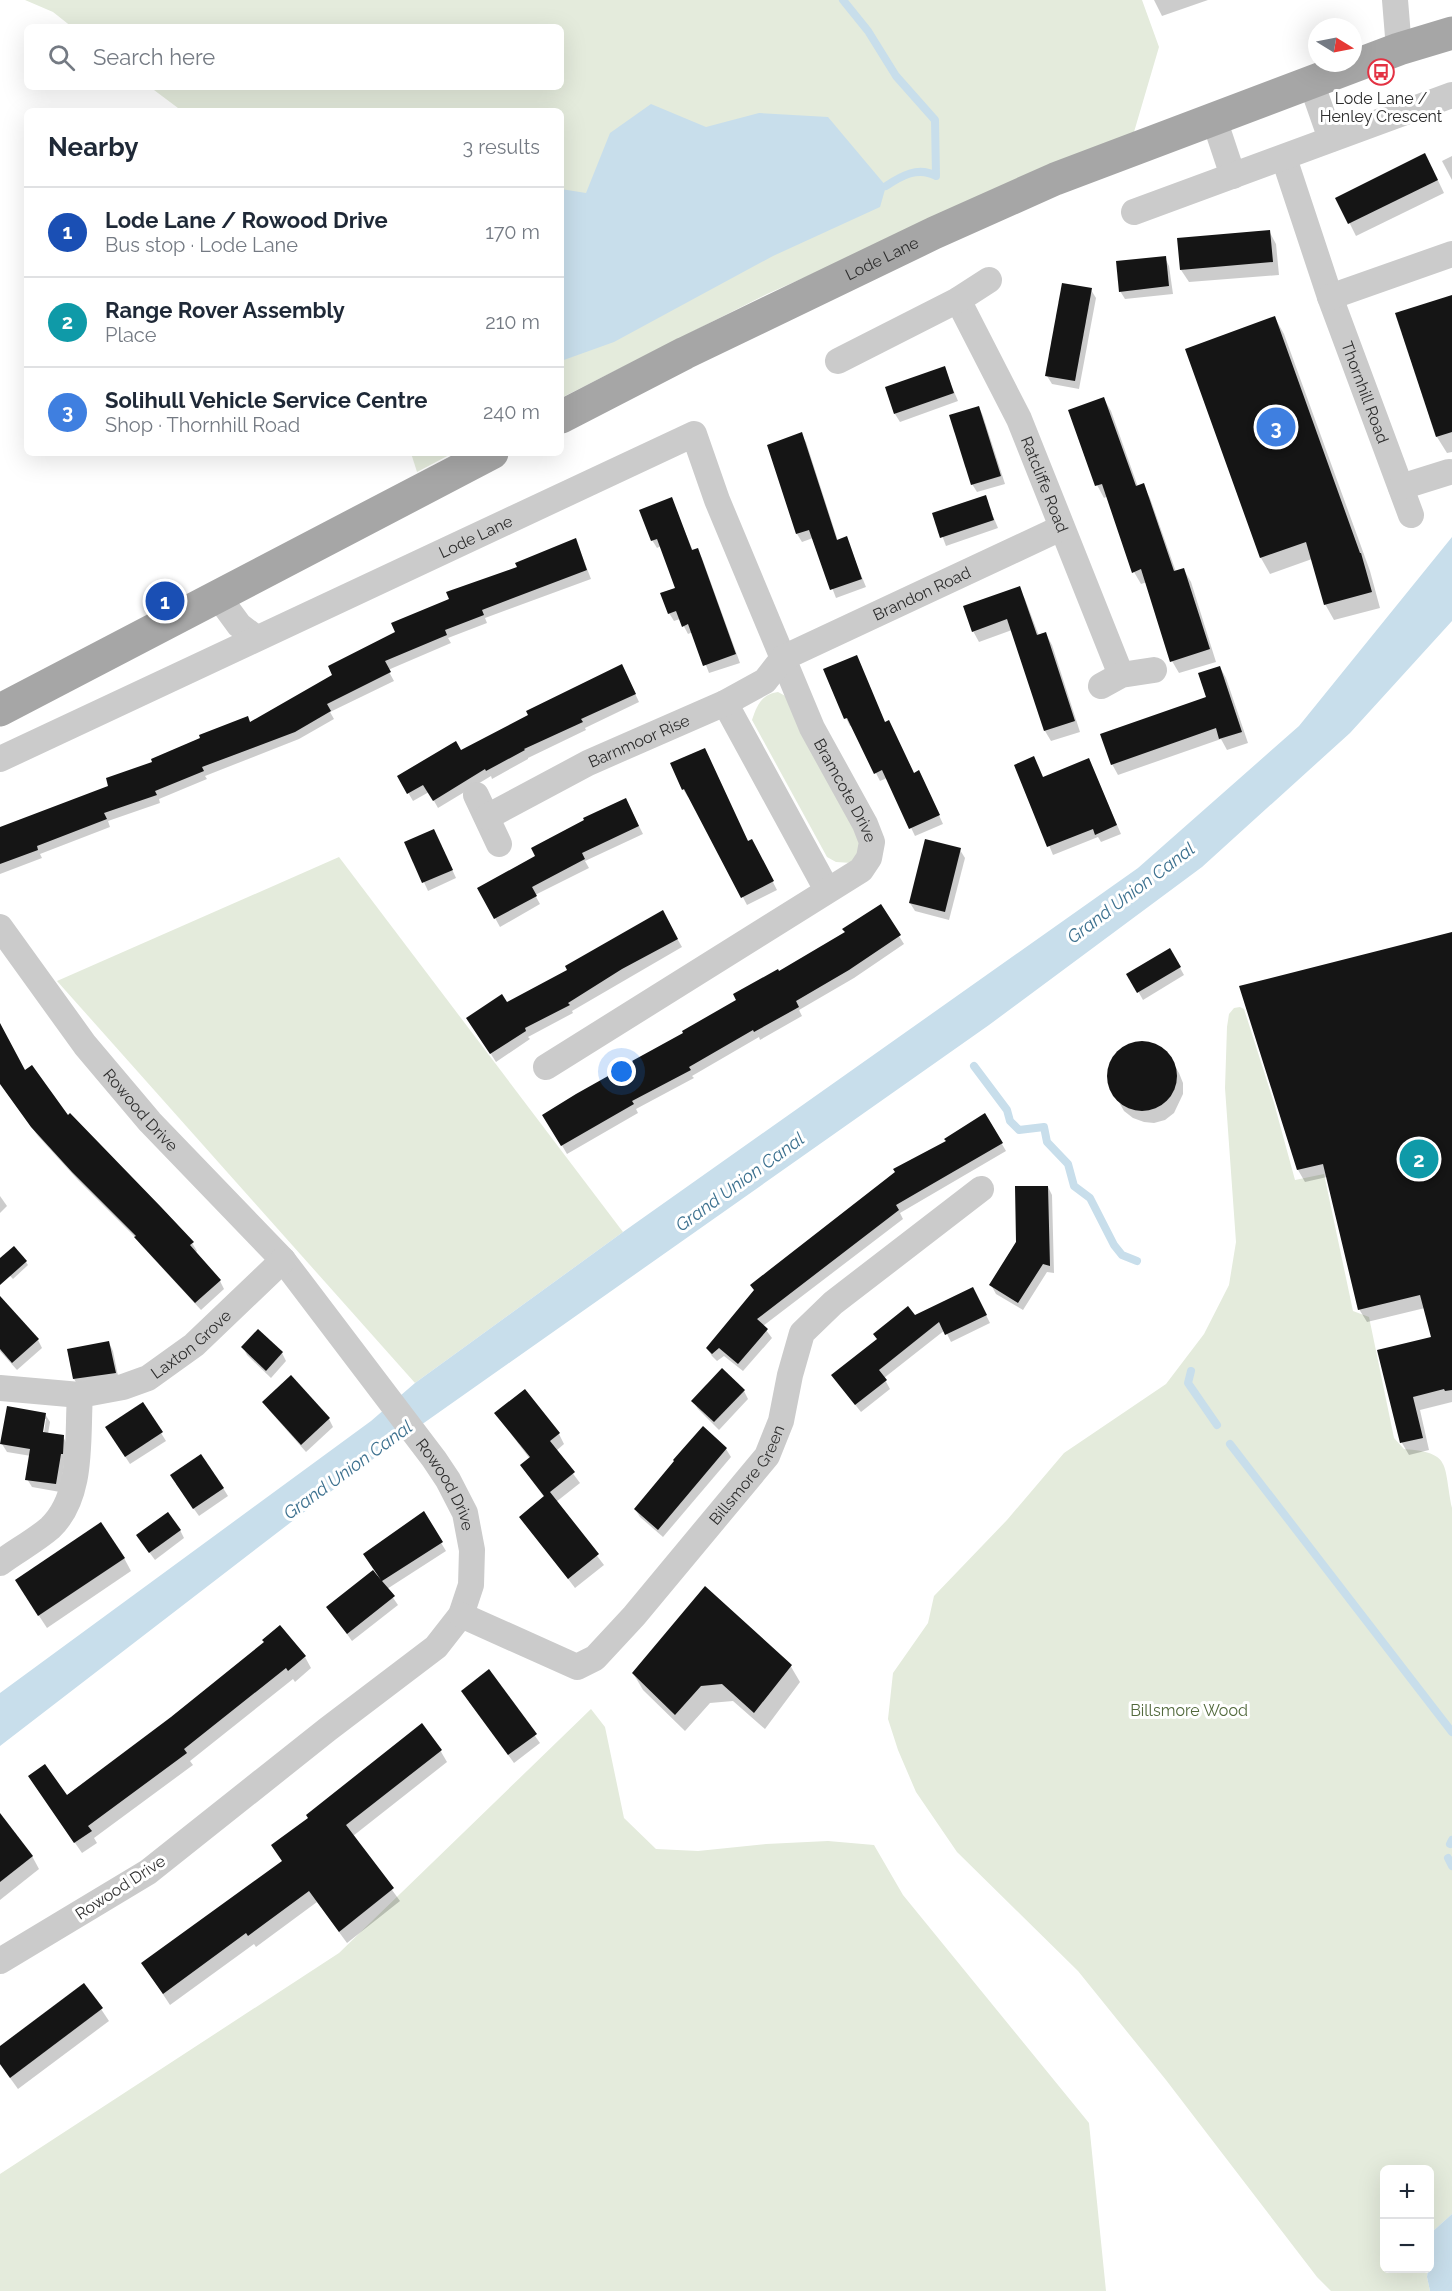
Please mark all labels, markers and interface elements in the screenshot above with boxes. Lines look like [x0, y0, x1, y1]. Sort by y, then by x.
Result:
north arrow [1308, 18, 1362, 72]
search box [24, 24, 564, 90]
icon: search [45, 41, 78, 74]
text: Search here [93, 44, 215, 70]
bus stop icon: Lode Lane / Henley Crescent [1366, 57, 1396, 87]
place label: Lode Lane / Henley Crescent [1320, 89, 1443, 126]
text: Nearby [48, 132, 138, 162]
text: 3 results [462, 135, 540, 159]
text: Lode Lane / Rowood Drive [105, 207, 388, 233]
text: 1 [63, 220, 72, 244]
text: 170 m [485, 220, 540, 244]
text: Bus stop · Lode Lane [105, 233, 298, 257]
street label: Lode Lane [842, 233, 922, 284]
text: Range Rover Assembly [105, 297, 345, 323]
text: 2 [62, 310, 73, 334]
text: 210 m [485, 310, 540, 334]
text: Place [105, 323, 156, 347]
street label: Thornhill Road [1337, 339, 1392, 446]
text: Solihull Vehicle Service Centre [105, 387, 428, 413]
text: 3 [62, 400, 73, 424]
text: 240 m [483, 400, 540, 424]
pin: 3 [1256, 404, 1296, 450]
text: Shop · Thornhill Road [105, 413, 300, 437]
street label: Ratcliffe Road [1017, 434, 1072, 535]
street label: Lode Lane [436, 511, 515, 562]
street label: Brandon Road [870, 563, 974, 625]
pin: 1 [146, 578, 184, 624]
street label: Barnmoor Rise [586, 711, 693, 772]
street label: Bramcote Drive [810, 735, 880, 845]
water label: Grand Union Canal [1063, 838, 1199, 947]
your location [607, 1057, 636, 1086]
street label: Rowood Drive [99, 1065, 182, 1155]
water label: Grand Union Canal [671, 1128, 808, 1235]
pin: 2 [1400, 1136, 1438, 1182]
street label: Laxton Grove [147, 1306, 235, 1383]
water label: Grand Union Canal [279, 1416, 416, 1523]
street label: Billsmore Green [705, 1422, 788, 1529]
street label: Rowood Drive [412, 1435, 477, 1532]
park label: Billsmore Wood [1130, 1701, 1248, 1720]
street label: Rowood Drive [72, 1851, 169, 1924]
map controls [1380, 2165, 1434, 2273]
button: + [1380, 2165, 1434, 2219]
button: − [1380, 2219, 1434, 2273]

